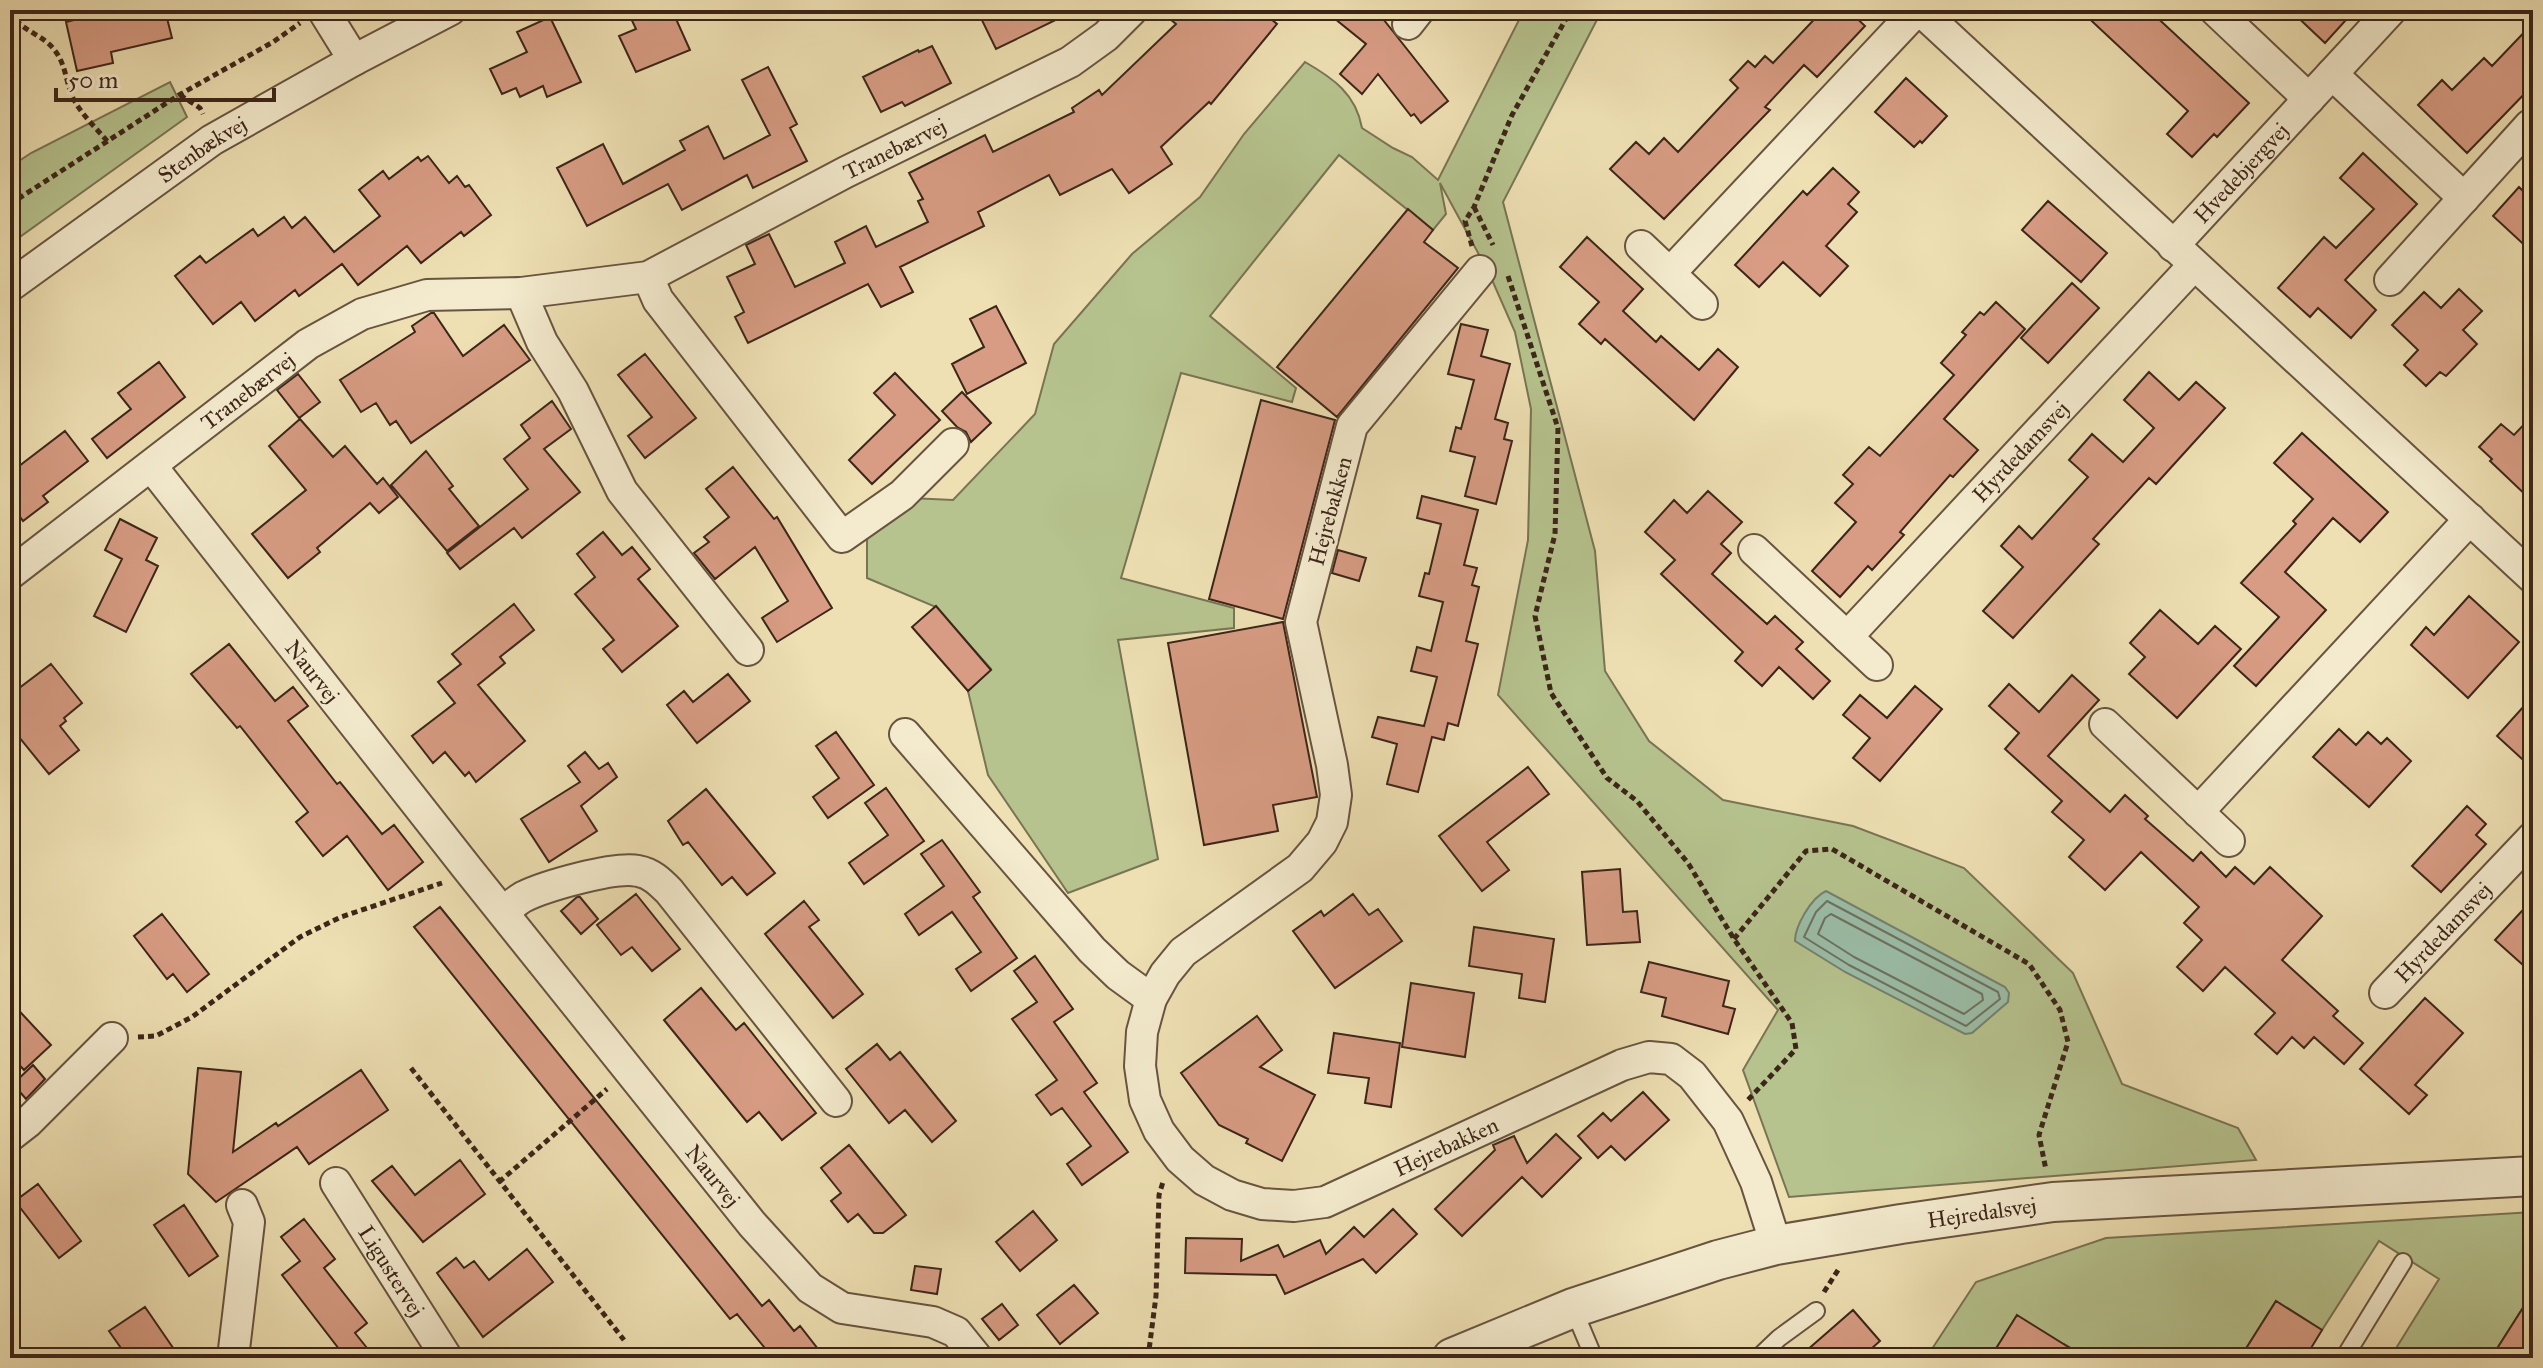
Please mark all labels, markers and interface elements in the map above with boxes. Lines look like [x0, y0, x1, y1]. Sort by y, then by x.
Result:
scale bar [56, 52, 274, 102]
text: 50 m [68, 65, 118, 95]
street label: Stenbækvej [152, 110, 251, 188]
street label: Tranebærvej [838, 112, 950, 185]
street label: Hvedebjergvej [2188, 117, 2294, 228]
street label: Tranebærvej [195, 346, 300, 435]
street label: Hyrdedamsvej [1966, 395, 2074, 508]
street label: Hejrebakken [1302, 453, 1358, 569]
street label: Naurvej [280, 635, 346, 708]
street label: Hyrdedamsvej [2389, 876, 2497, 988]
street label: Hejrebakken [1389, 1111, 1502, 1182]
street label: Naurvej [680, 1139, 746, 1212]
street label: Hejredalsvej [1926, 1191, 2038, 1234]
street label: Ligustervej [353, 1220, 431, 1322]

